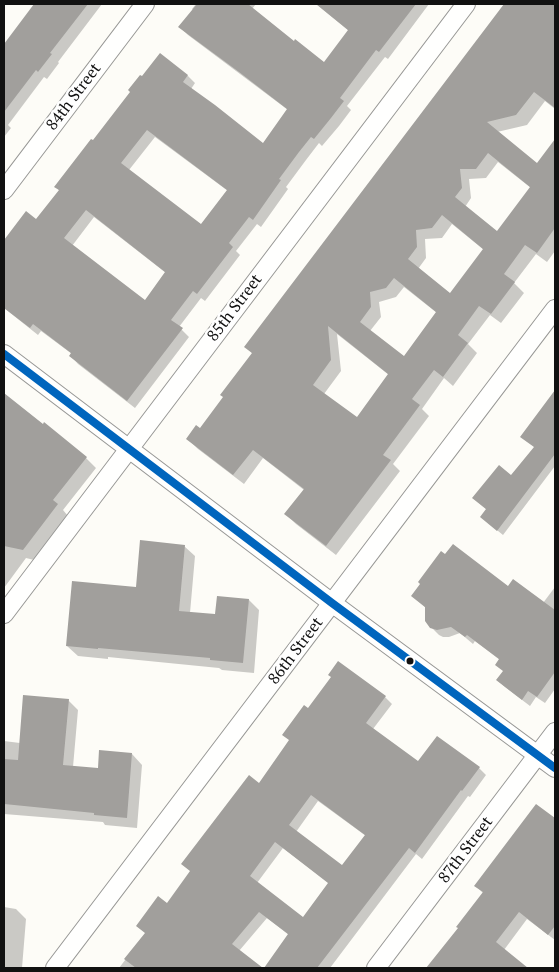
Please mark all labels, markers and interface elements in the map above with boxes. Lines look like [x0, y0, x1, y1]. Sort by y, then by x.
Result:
street label: 84th Street [43, 60, 105, 134]
street label: 85th Street [204, 271, 266, 345]
street label: 86th Street [265, 614, 327, 688]
unlabelled marker [405, 656, 415, 666]
street label: 87th Street [435, 813, 497, 887]

